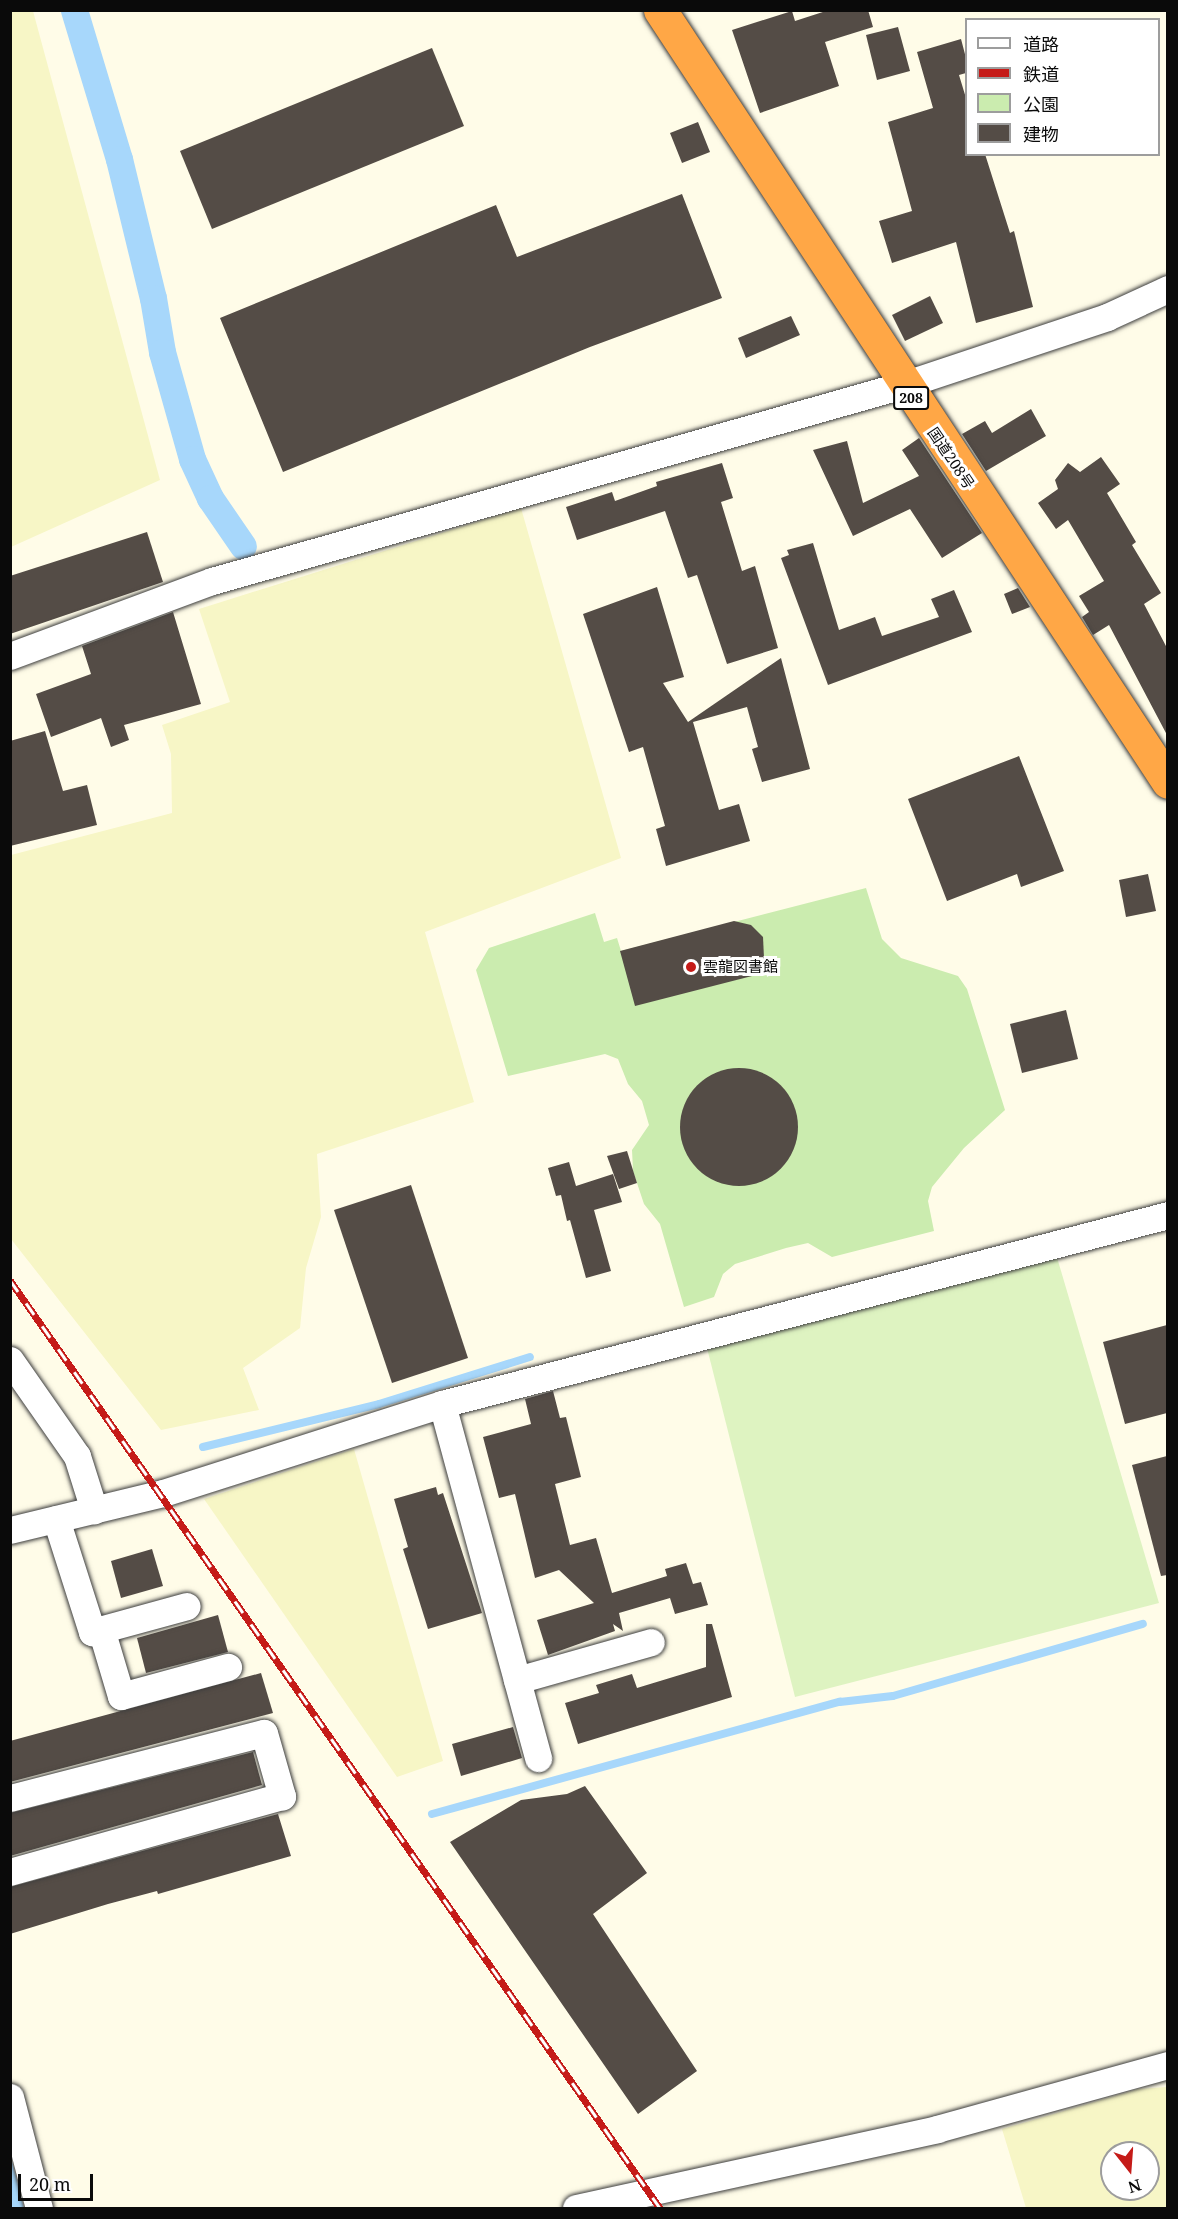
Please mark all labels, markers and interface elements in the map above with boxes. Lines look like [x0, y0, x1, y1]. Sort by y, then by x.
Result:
legend [965, 18, 1160, 156]
text: 道路 [1023, 32, 1059, 56]
text: 鉄道 [1023, 62, 1059, 86]
text: 公園 [1023, 92, 1059, 116]
text: 建物 [1023, 122, 1059, 146]
road number: 208 [893, 387, 929, 409]
street label: 国道208号 [924, 424, 978, 492]
place label: 雲龍図書館 [703, 958, 778, 976]
marker: 雲龍図書館 [684, 960, 698, 974]
north arrow [1100, 2141, 1160, 2201]
scale bar [21, 2162, 96, 2200]
text: 20 m [29, 2172, 71, 2196]
text: N [1125, 2174, 1144, 2199]

